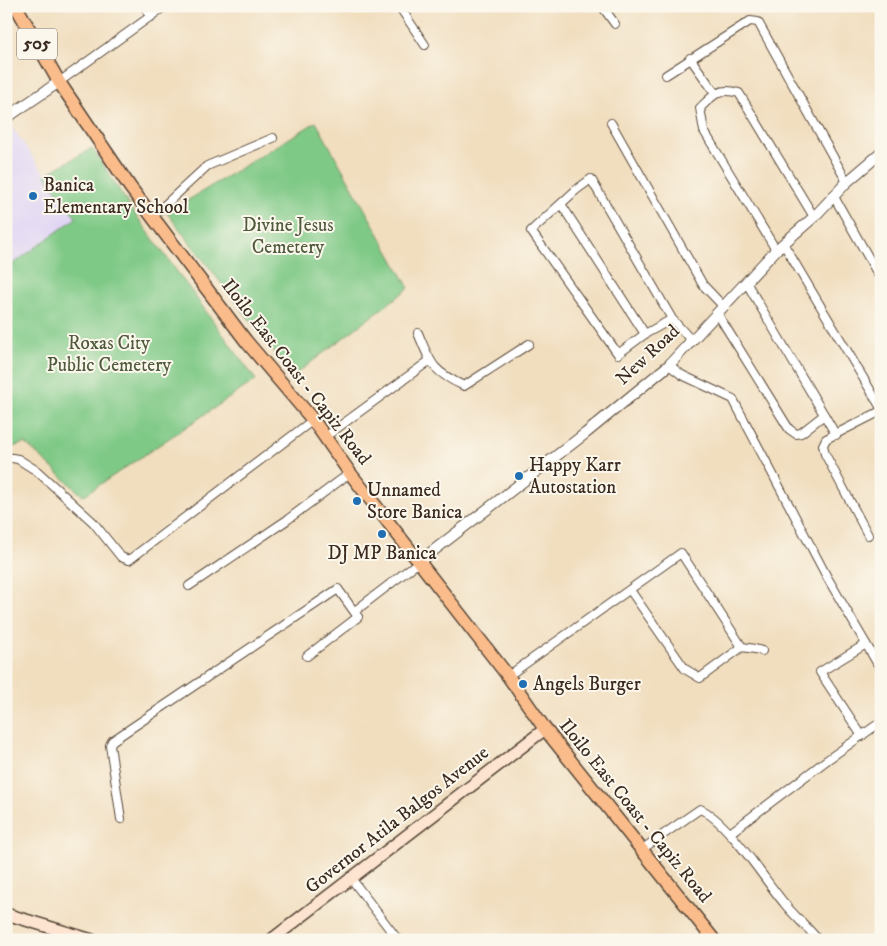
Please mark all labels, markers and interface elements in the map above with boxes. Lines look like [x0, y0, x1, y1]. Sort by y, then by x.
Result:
road number: 505 [17, 29, 57, 60]
place label: Banica Elementary School [43, 174, 189, 219]
marker: Banica Elementary School [27, 190, 39, 202]
park label: Divine Jesus Cemetery [242, 214, 334, 259]
street label: Iloilo East Coast - Capiz Road [216, 274, 376, 470]
street label: New Road [611, 319, 685, 390]
park label: Roxas City Public Cemetery [47, 332, 172, 377]
place label: Happy Karr Autostation [529, 454, 621, 499]
marker: Happy Karr Autostation [513, 470, 525, 482]
place label: Unnamed Store Banica [367, 479, 462, 524]
marker: Unnamed Store Banica [351, 495, 363, 507]
marker: DJ MP Banica [376, 528, 388, 540]
place label: DJ MP Banica [327, 542, 437, 565]
place label: Angels Burger [533, 673, 641, 696]
marker: Angels Burger [517, 678, 529, 690]
street label: Iloilo East Coast - Capiz Road [554, 715, 717, 908]
street label: Governor Atila Balgos Avenue [301, 741, 493, 899]

